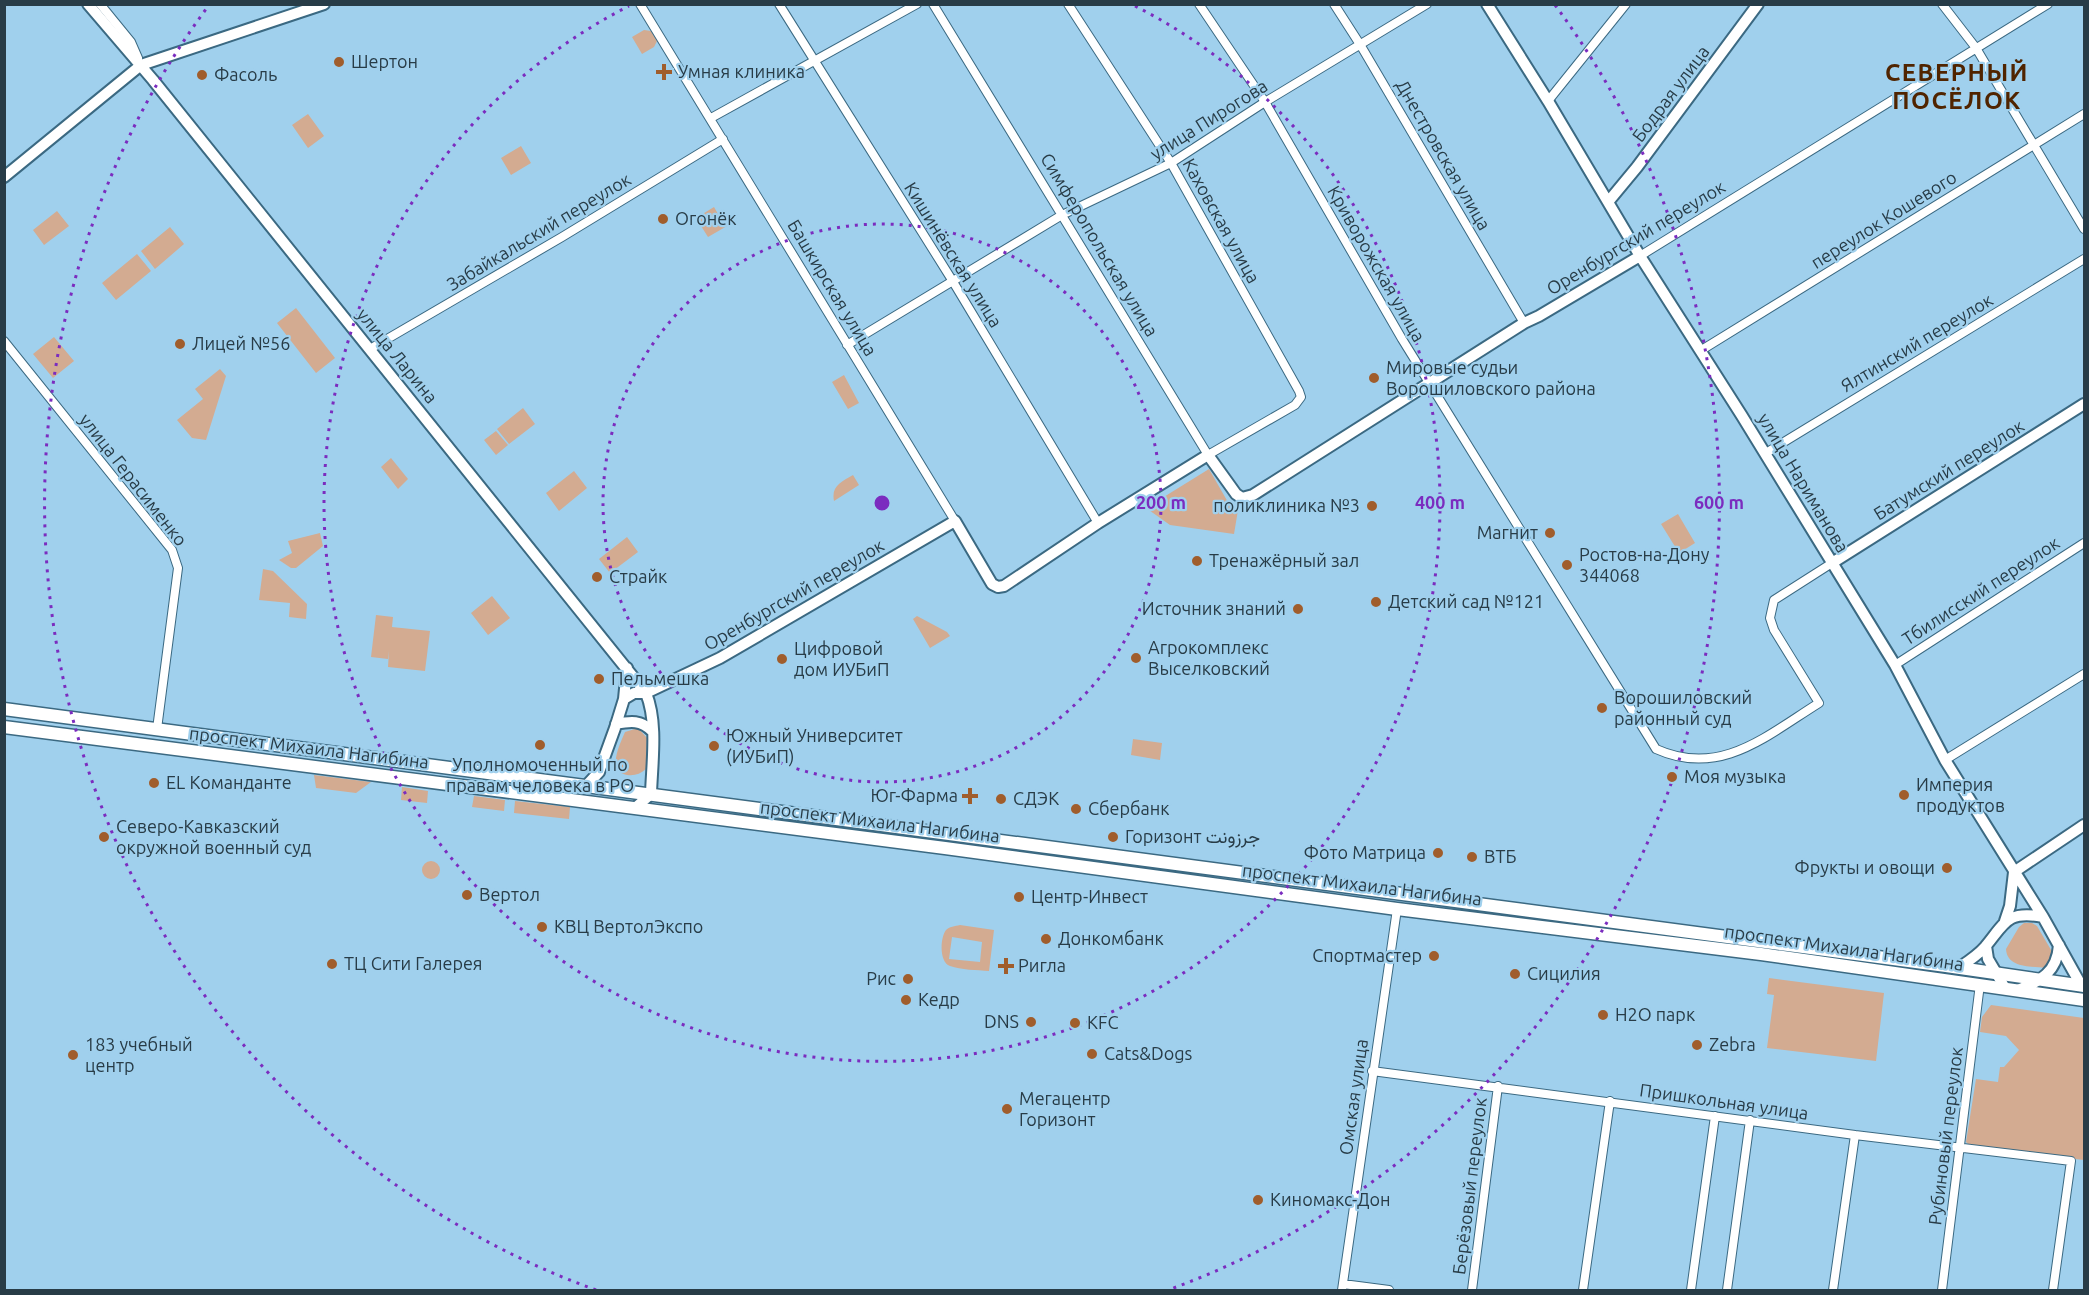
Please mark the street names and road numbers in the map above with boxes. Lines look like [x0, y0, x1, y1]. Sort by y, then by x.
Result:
street label: Бодрая улица [1628, 41, 1713, 145]
street label: улица Пирогова [1146, 75, 1271, 163]
street label: Днестровская улица [1393, 76, 1495, 233]
street label: Симферопольская улица [1037, 149, 1163, 340]
street label: Каховская улица [1179, 155, 1264, 286]
street label: переулок Кошевого [1807, 166, 1960, 272]
street label: Забайкальский переулок [443, 168, 634, 294]
street label: Оренбургский переулок [1543, 176, 1728, 298]
street label: Кишинёвская улица [901, 178, 1007, 331]
street label: Криворожская улица [1324, 182, 1430, 345]
street label: Башкирская улица [784, 216, 881, 359]
street label: Ялтинский переулок [1837, 289, 1996, 395]
street label: улица Ларина [353, 304, 442, 407]
street label: улица Герасименко [76, 409, 192, 549]
street label: улица Нариманова [1754, 409, 1853, 556]
street label: Батумский переулок [1870, 415, 2027, 523]
street label: Тбилисский переулок [1898, 532, 2063, 648]
street label: Оренбургский переулок [700, 534, 887, 654]
street label: проспект Михаила Нагибина [188, 722, 430, 772]
street label: проспект Михаила Нагибина [759, 796, 1001, 846]
street label: проспект Михаила Нагибина [1241, 859, 1483, 909]
street label: проспект Михаила Нагибина [1723, 920, 1965, 974]
street label: Омская улица [1335, 1038, 1371, 1156]
street label: Рубиновый переулок [1924, 1046, 1966, 1226]
street label: Пришкольная улица [1638, 1079, 1810, 1123]
street label: Берёзовый переулок [1448, 1096, 1490, 1276]

